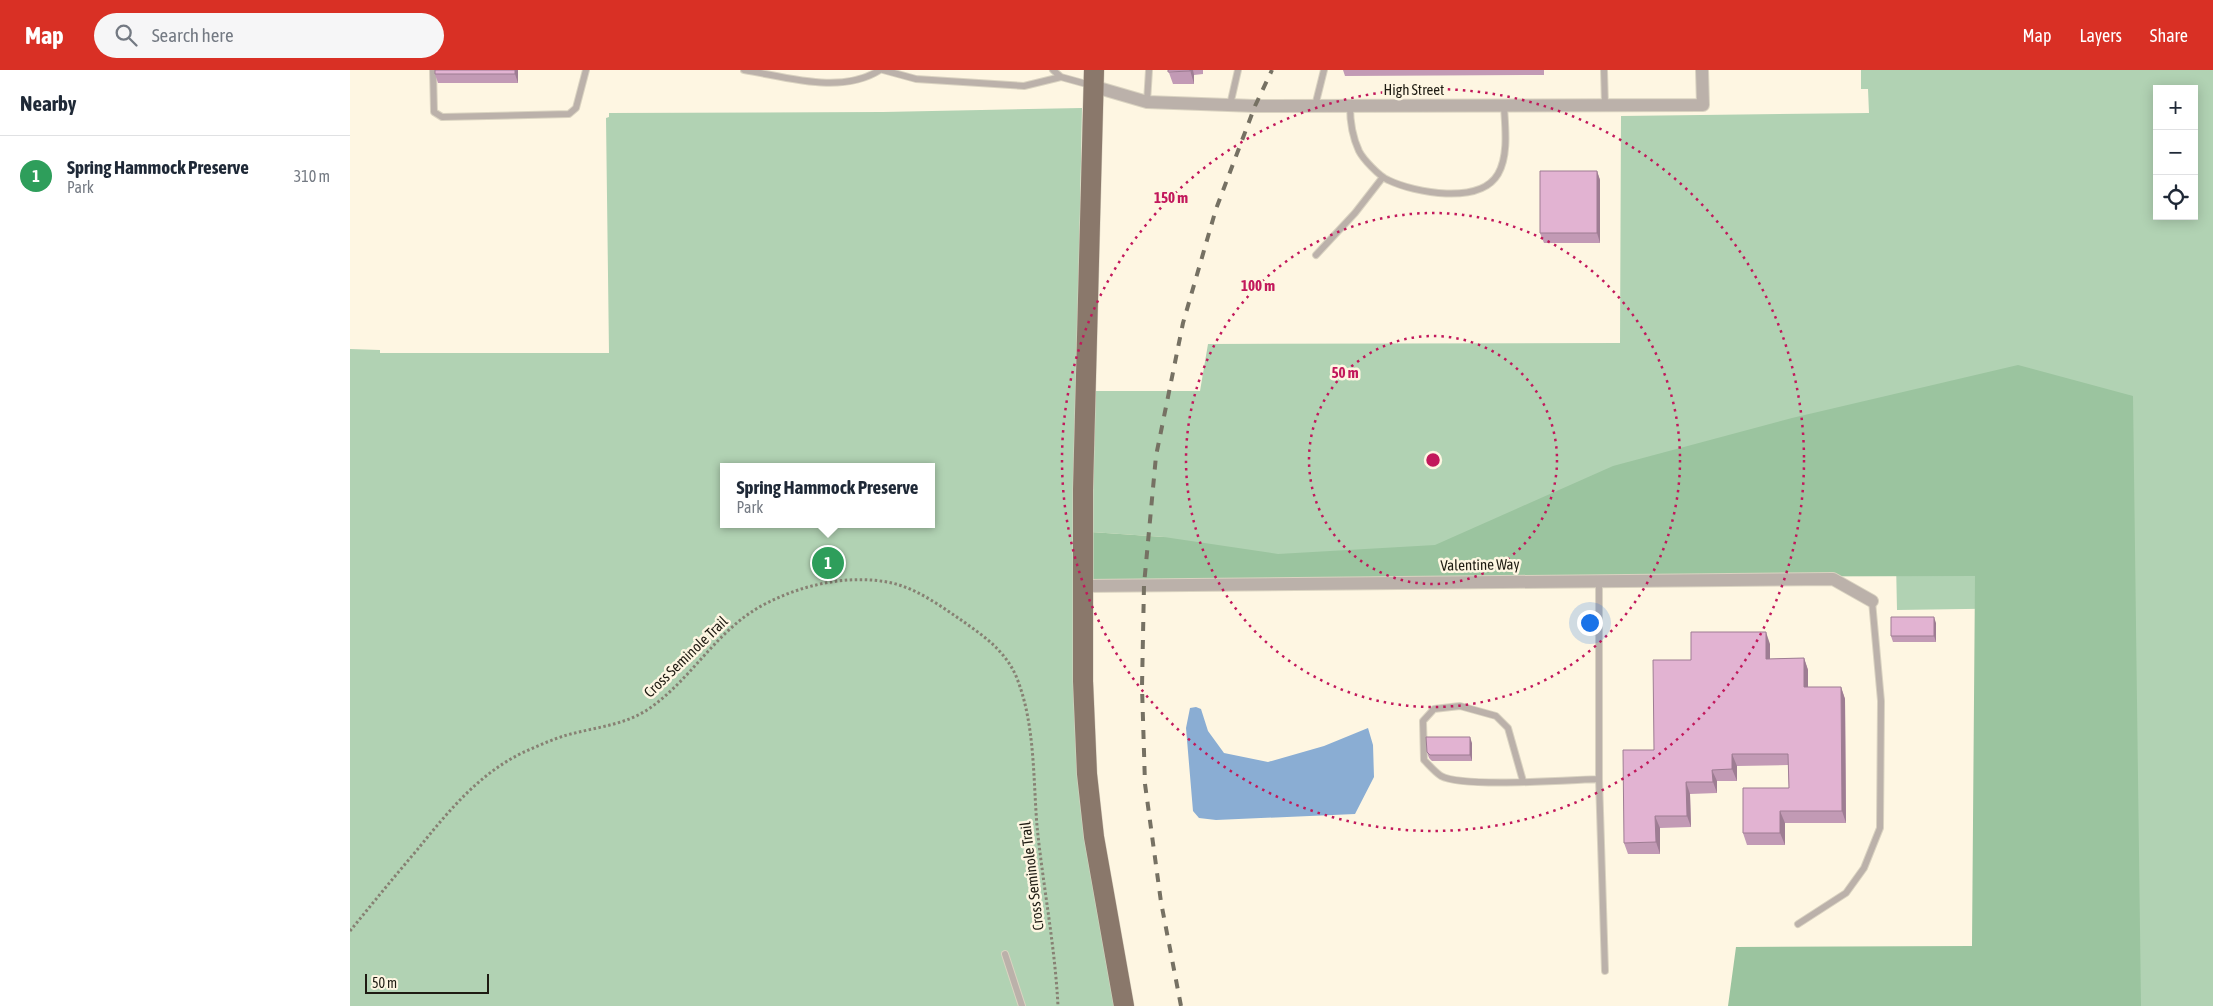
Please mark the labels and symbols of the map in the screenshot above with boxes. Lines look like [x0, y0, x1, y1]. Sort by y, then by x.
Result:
street label: High Street [1384, 81, 1444, 98]
text: 150 m [1154, 189, 1188, 206]
text: 100 m [1241, 277, 1275, 294]
text: 50 m [1332, 364, 1359, 381]
centre of rings [1424, 451, 1442, 469]
pin: 1 [812, 544, 844, 582]
street label: Valentine Way [1440, 555, 1520, 574]
your location [1577, 610, 1603, 636]
street label: Cross Seminole Trail [640, 612, 731, 701]
street label: Cross Seminole Trail [1016, 821, 1047, 931]
scale bar [365, 971, 489, 994]

